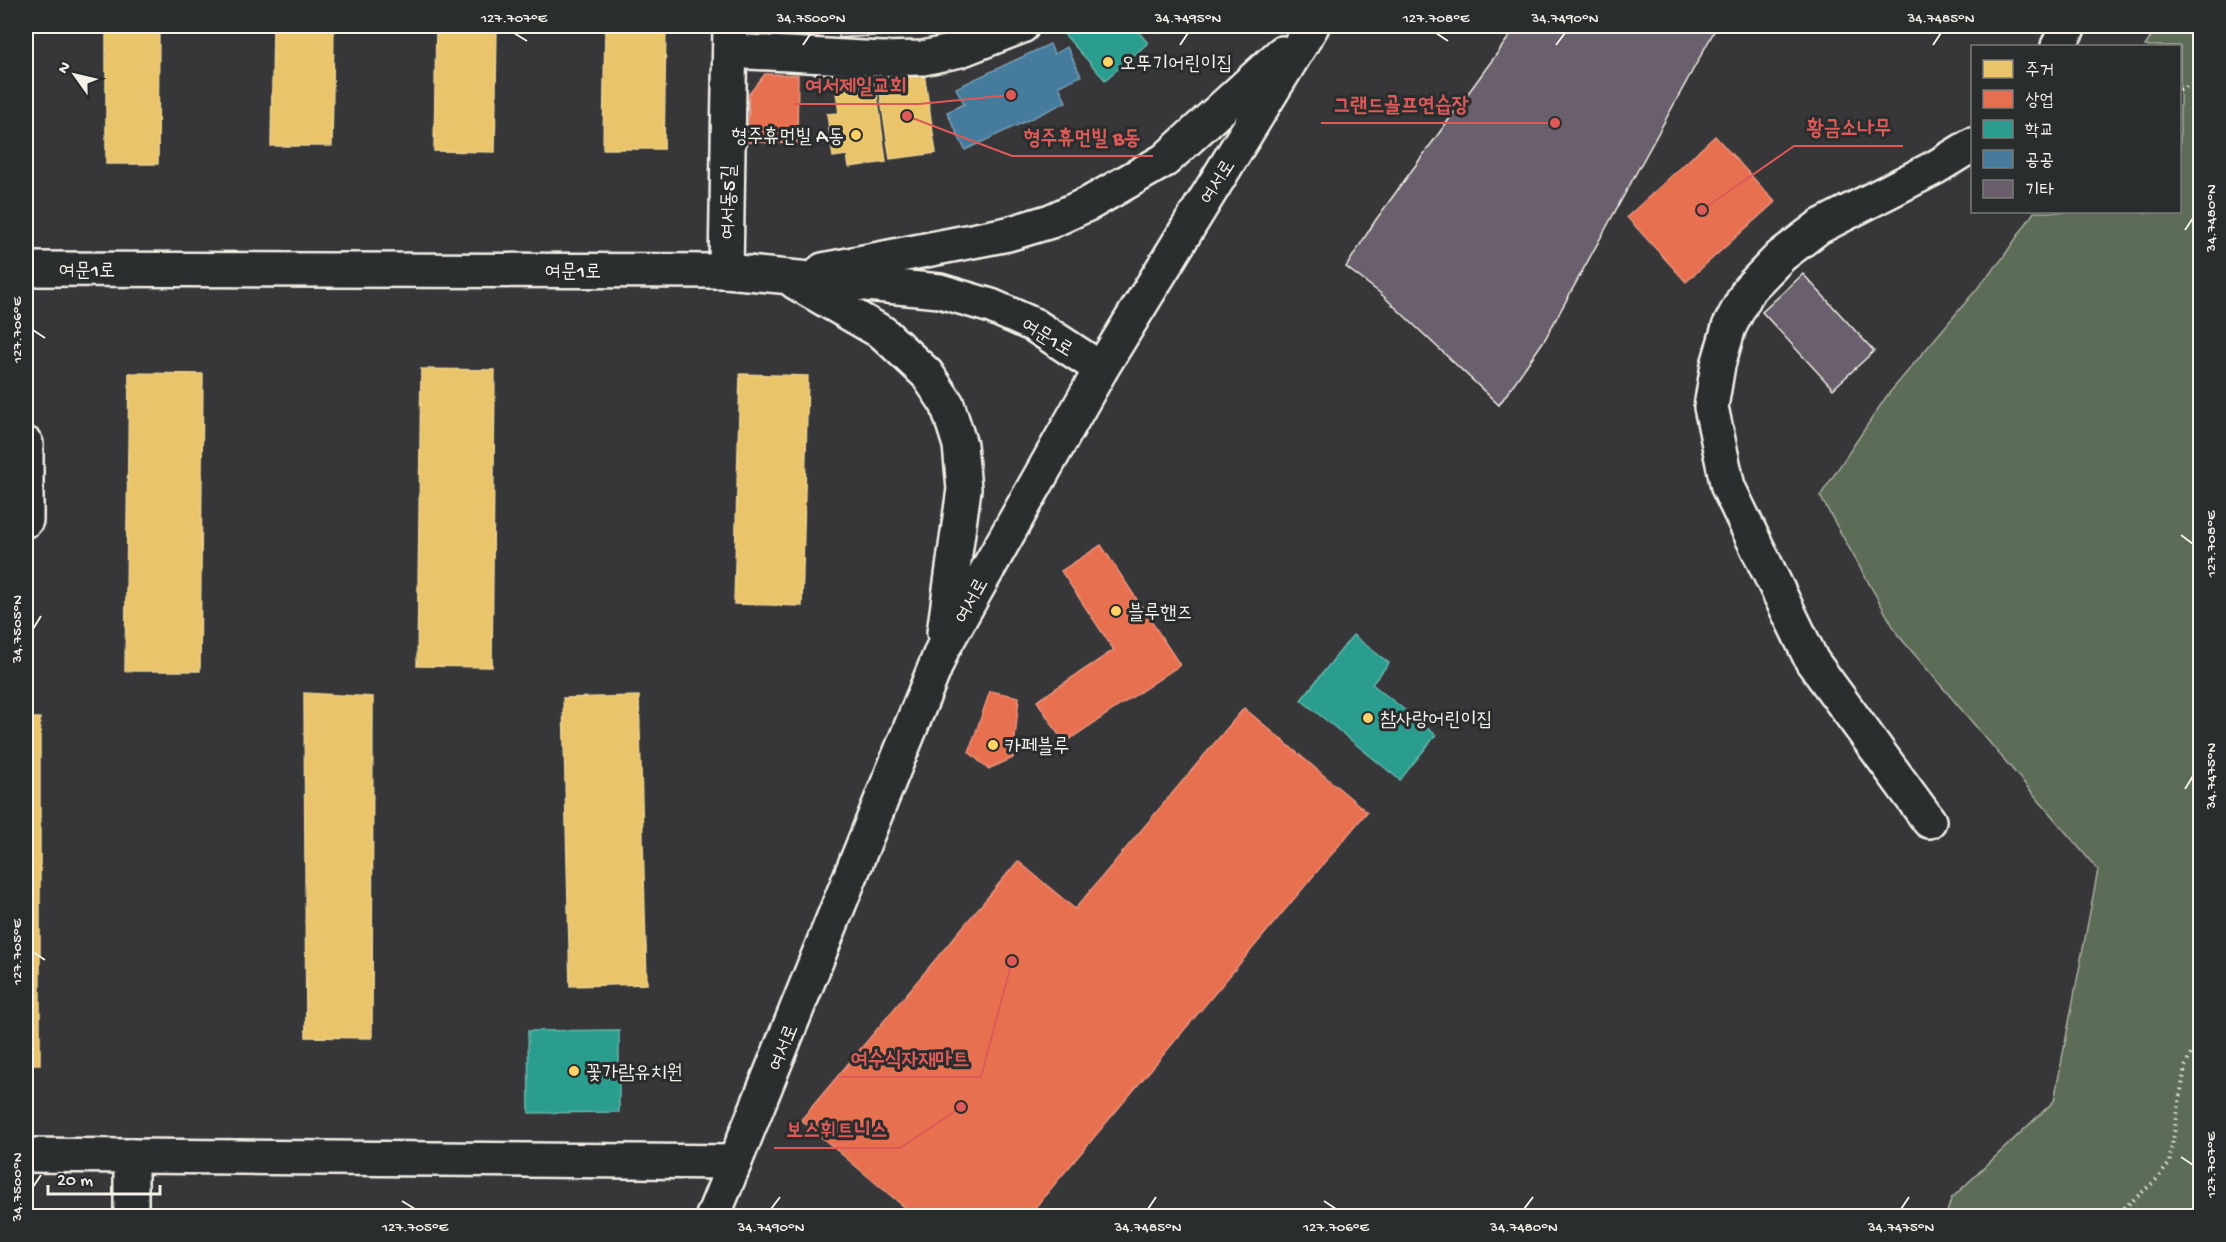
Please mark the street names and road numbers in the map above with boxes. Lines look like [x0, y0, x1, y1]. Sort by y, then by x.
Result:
street label: 여서로 [1196, 156, 1242, 209]
street label: 여서동5길 [718, 164, 743, 240]
street label: 여문1로 [59, 261, 115, 284]
street label: 여문1로 [545, 262, 601, 285]
street label: 여문1로 [1016, 315, 1076, 363]
street label: 여서로 [951, 575, 995, 628]
street label: 여서로 [766, 1022, 805, 1075]

